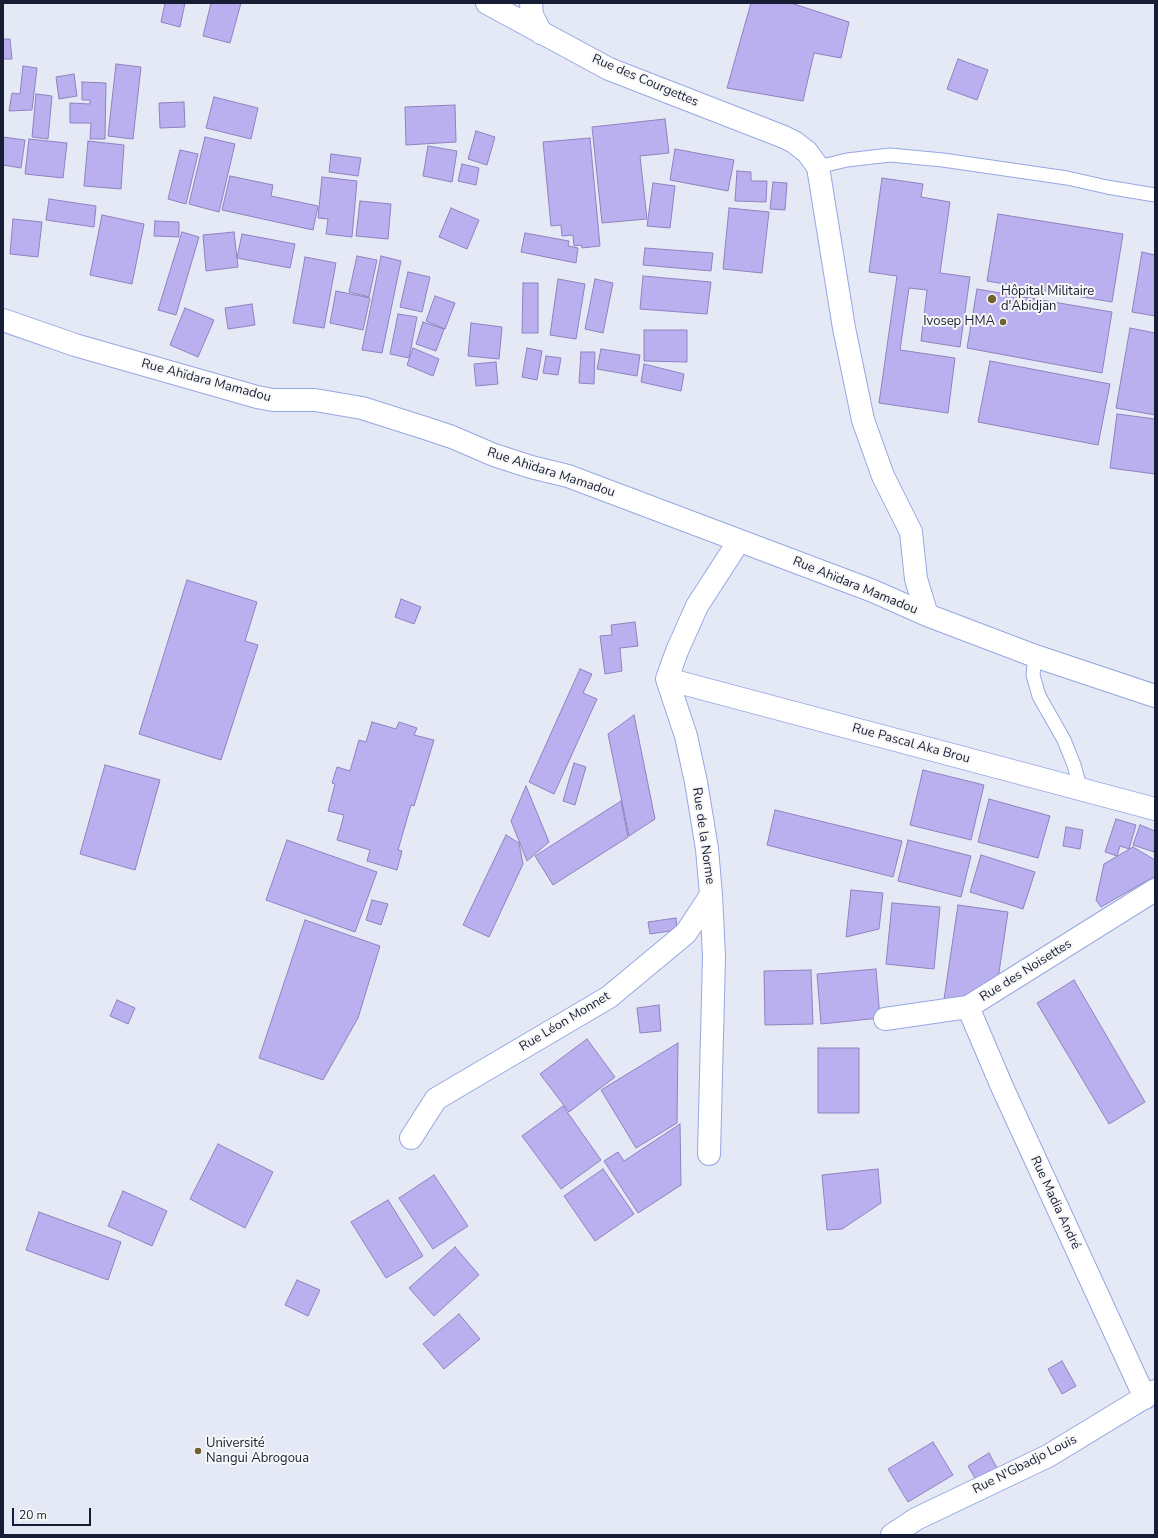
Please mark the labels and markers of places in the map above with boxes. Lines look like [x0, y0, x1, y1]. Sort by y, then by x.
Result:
place label: Hôpital Militaire d'Abidjan [1001, 284, 1094, 315]
marker: Hôpital Militaire d'Abidjan [986, 293, 998, 305]
place label: Ivosep HMA [923, 314, 995, 330]
marker: Ivosep HMA [998, 317, 1008, 327]
place label: Université Nangui Abrogoua [206, 1436, 309, 1467]
marker: Université Nangui Abrogoua [193, 1446, 203, 1456]

